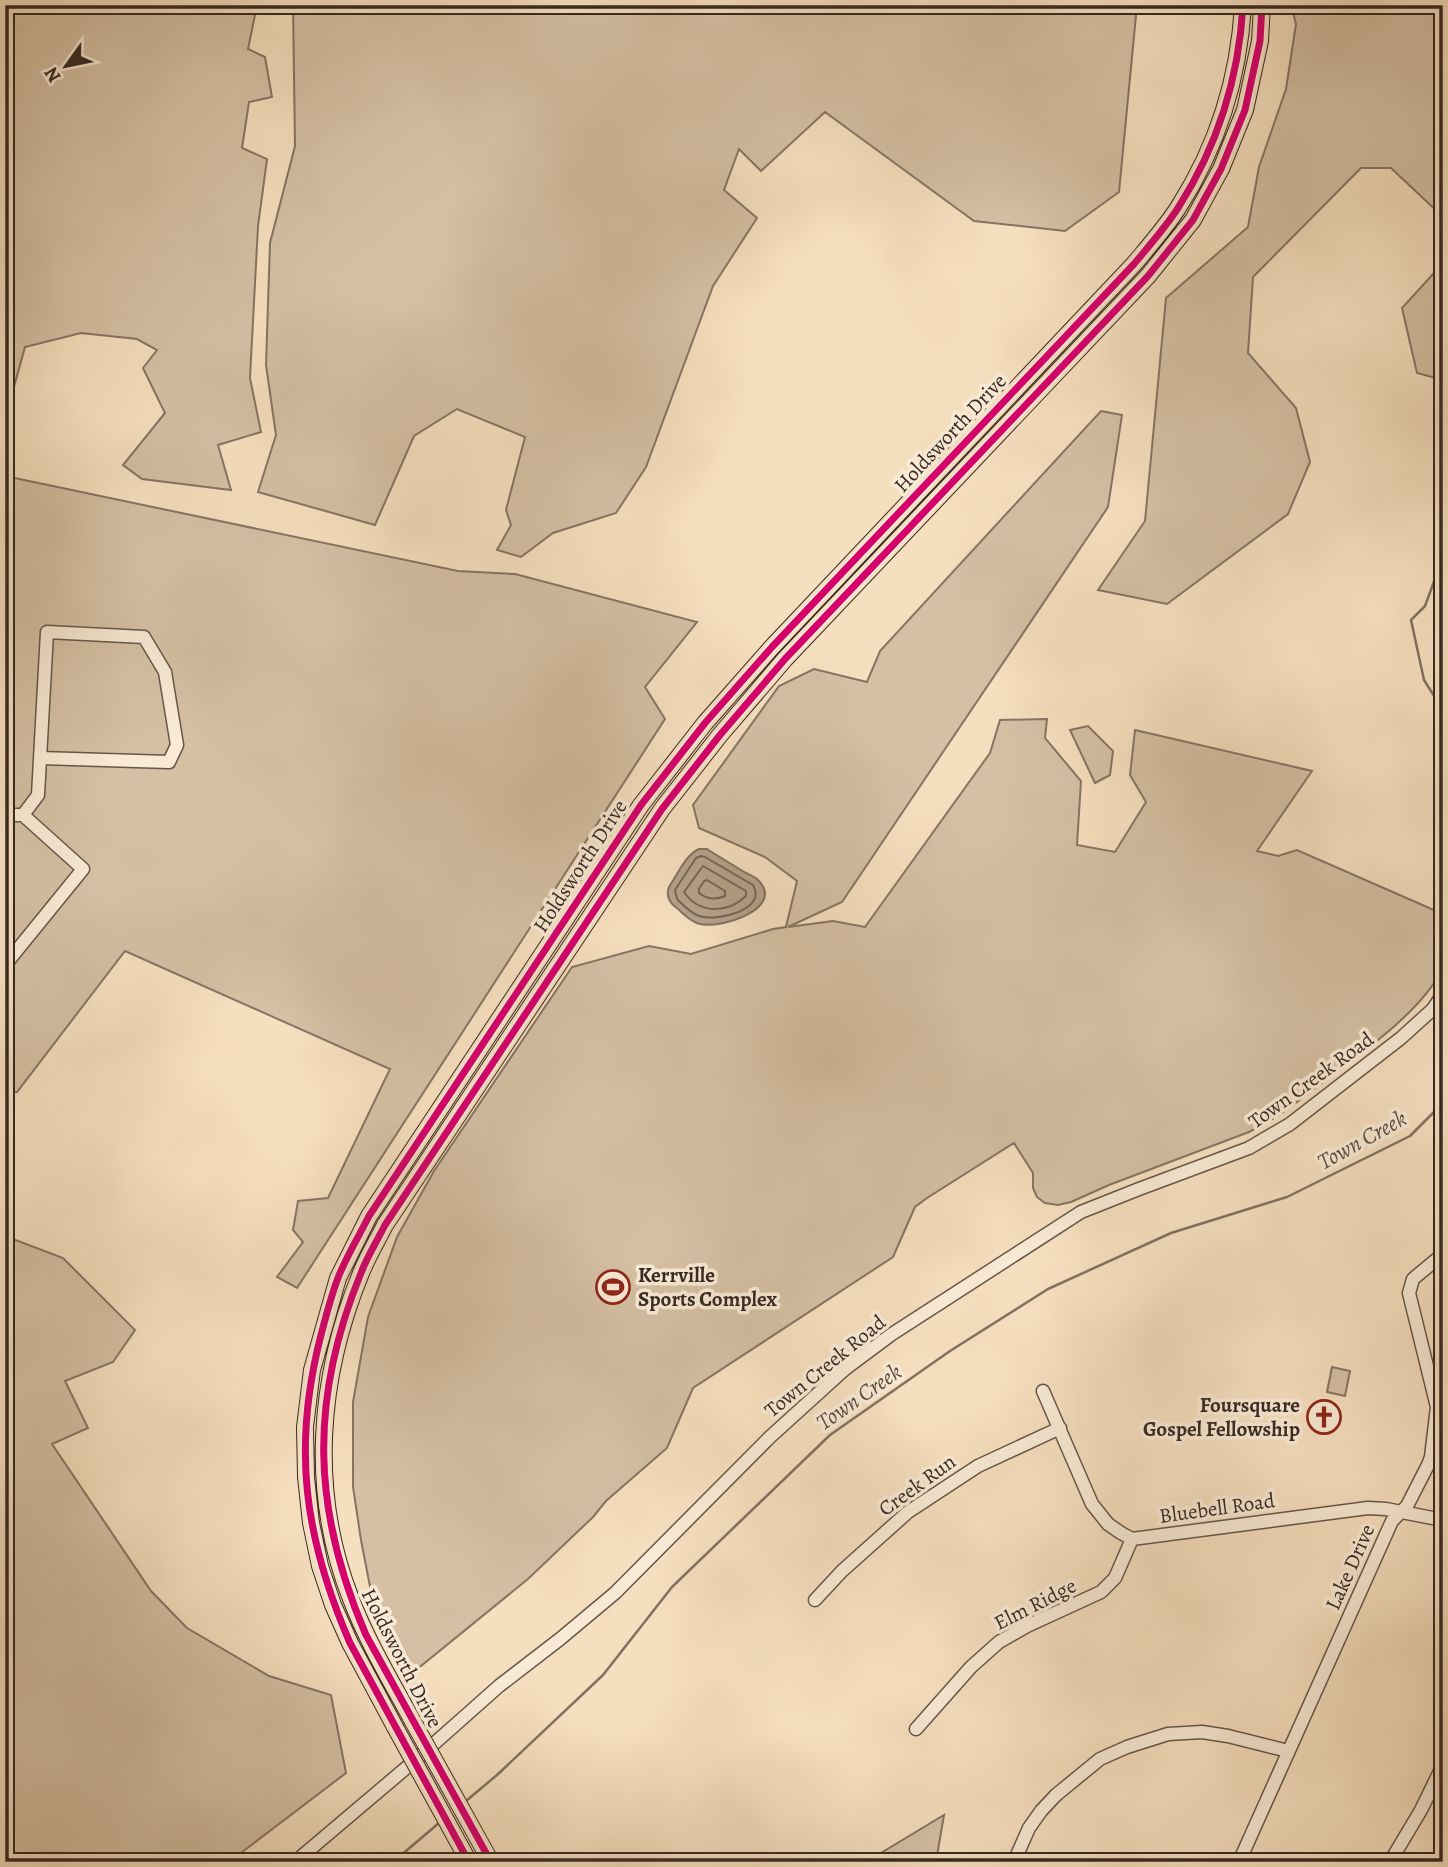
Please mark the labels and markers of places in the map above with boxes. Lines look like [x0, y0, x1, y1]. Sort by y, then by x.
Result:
place label: Kerrville Sports Complex [638, 1261, 778, 1313]
sports icon: Kerrville Sports Complex [594, 1268, 632, 1306]
place label: Foursquare Gospel Fellowship [1143, 1391, 1300, 1443]
church icon: Foursquare Gospel Fellowship [1305, 1398, 1343, 1436]

